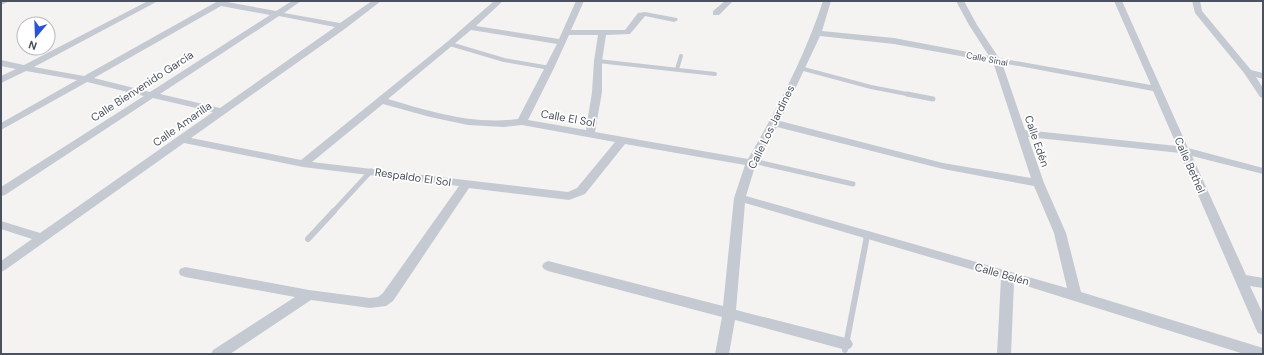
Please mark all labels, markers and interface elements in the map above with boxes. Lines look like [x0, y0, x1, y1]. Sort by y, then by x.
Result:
north arrow [16, 16, 56, 56]
text: N [27, 38, 39, 53]
street label: Calle Bienvenido García [88, 48, 196, 124]
street label: Calle Sinaí [965, 49, 1009, 69]
street label: Calle Los Jardines [745, 83, 797, 171]
street label: Calle Amarilla [150, 99, 214, 149]
street label: Calle El Sol [540, 106, 596, 130]
street label: Calle Edén [1022, 113, 1052, 169]
street label: Calle Bethel [1171, 135, 1209, 195]
street label: Respaldo El Sol [374, 165, 452, 189]
street label: Calle Belén [973, 260, 1031, 288]

